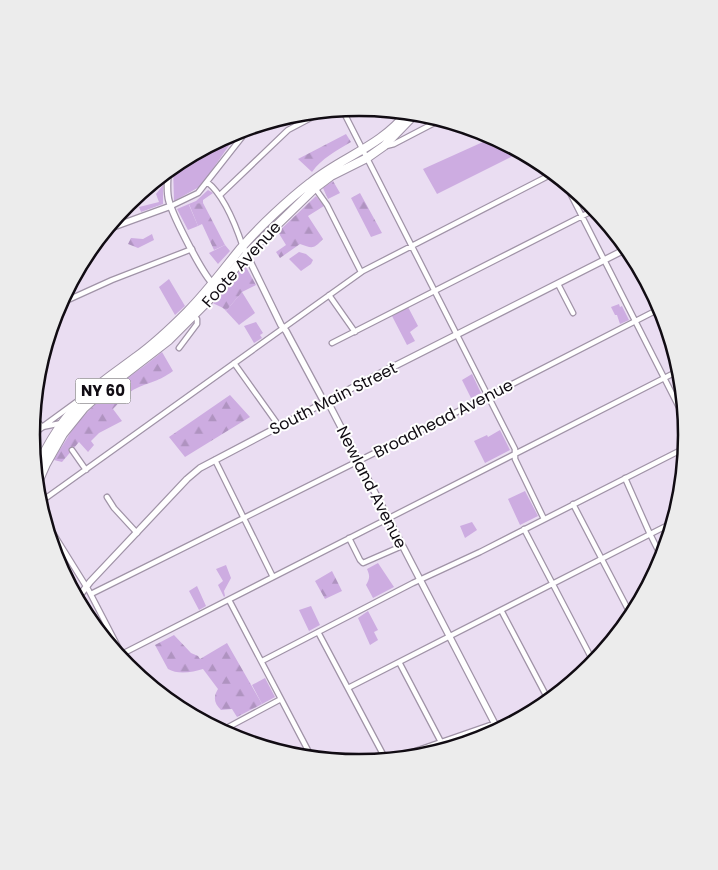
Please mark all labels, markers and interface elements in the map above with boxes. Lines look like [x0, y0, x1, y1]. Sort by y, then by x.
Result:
street label: Foote Avenue [196, 216, 286, 312]
street label: South Main Street [266, 356, 401, 440]
street label: Broadhead Avenue [369, 373, 517, 464]
road number: NY 60 [76, 378, 130, 404]
street label: Newland Avenue [331, 422, 412, 552]

